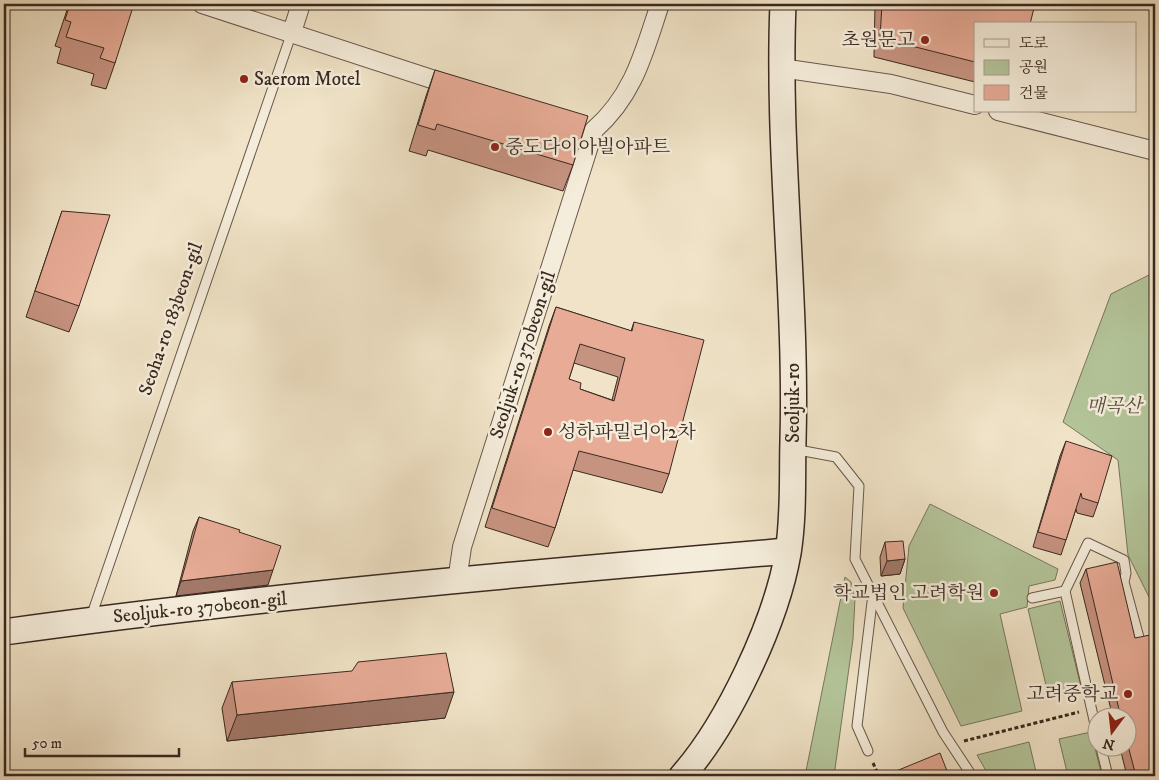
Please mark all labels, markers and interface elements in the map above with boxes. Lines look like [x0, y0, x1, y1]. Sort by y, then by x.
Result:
legend [974, 22, 1136, 112]
place label: 초원문고 [842, 29, 915, 52]
marker: 초원문고 [919, 34, 931, 46]
text: 도로 [1019, 34, 1048, 53]
text: 공원 [1019, 58, 1048, 77]
place label: Saerom Motel [254, 68, 361, 91]
marker: Saerom Motel [238, 73, 250, 85]
text: 건물 [1019, 84, 1048, 103]
place label: 중도다이아빌아파트 [505, 136, 670, 159]
marker: 중도다이아빌아파트 [489, 141, 501, 153]
street label: Seoha-ro 183beon-gil [134, 239, 208, 398]
street label: Seoljuk-ro 370beon-gil [485, 268, 561, 442]
street label: Seoljuk-ro [782, 363, 805, 443]
park label: 매곡산 [1086, 395, 1144, 418]
place label: 성하파밀리아2차 [558, 421, 696, 444]
marker: 성하파밀리아2차 [542, 426, 554, 438]
place label: 학교법인 고려학원 [833, 582, 984, 605]
street label: Seoljuk-ro 370beon-gil [112, 587, 288, 629]
marker: 학교법인 고려학원 [988, 587, 1000, 599]
place label: 고려중학교 [1026, 683, 1118, 706]
marker: 고려중학교 [1122, 688, 1134, 700]
north arrow [1086, 708, 1136, 758]
scale bar [25, 725, 179, 757]
text: N [1101, 733, 1117, 754]
text: 50 m [32, 734, 62, 753]

